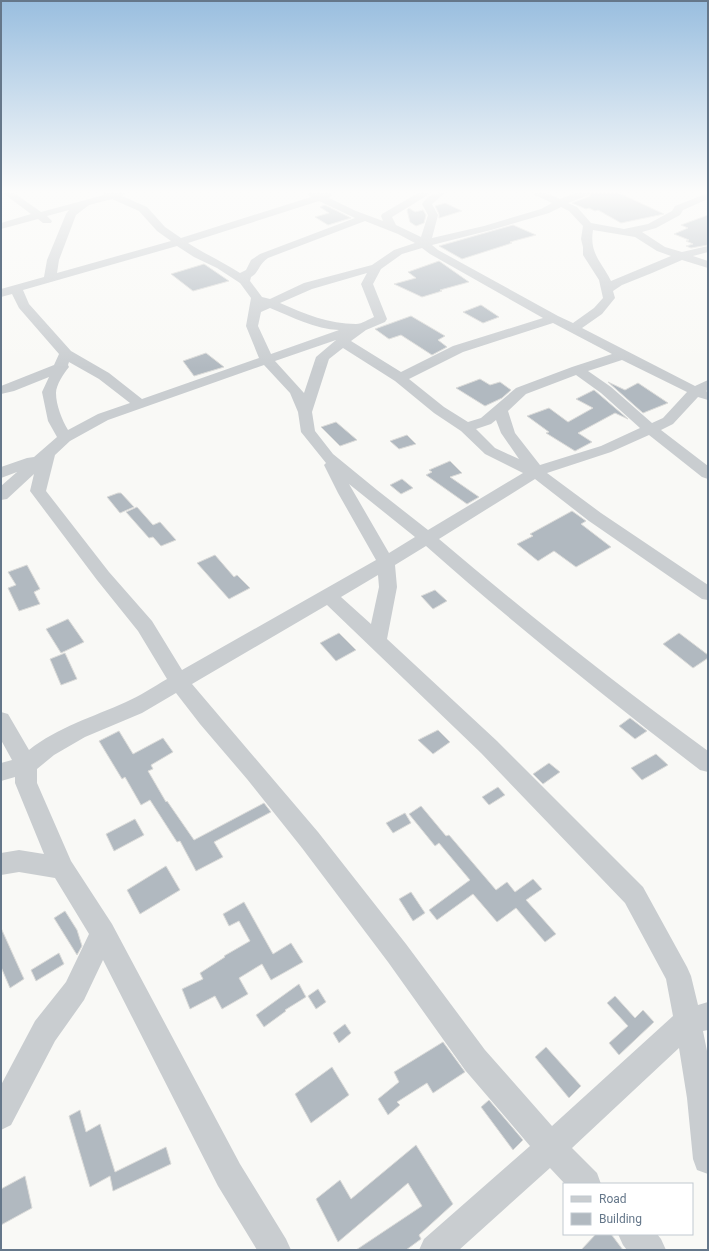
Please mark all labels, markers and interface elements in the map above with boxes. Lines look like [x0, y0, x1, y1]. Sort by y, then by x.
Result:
legend [563, 1183, 693, 1235]
text: Road [599, 1192, 627, 1206]
text: Building [599, 1212, 642, 1226]

